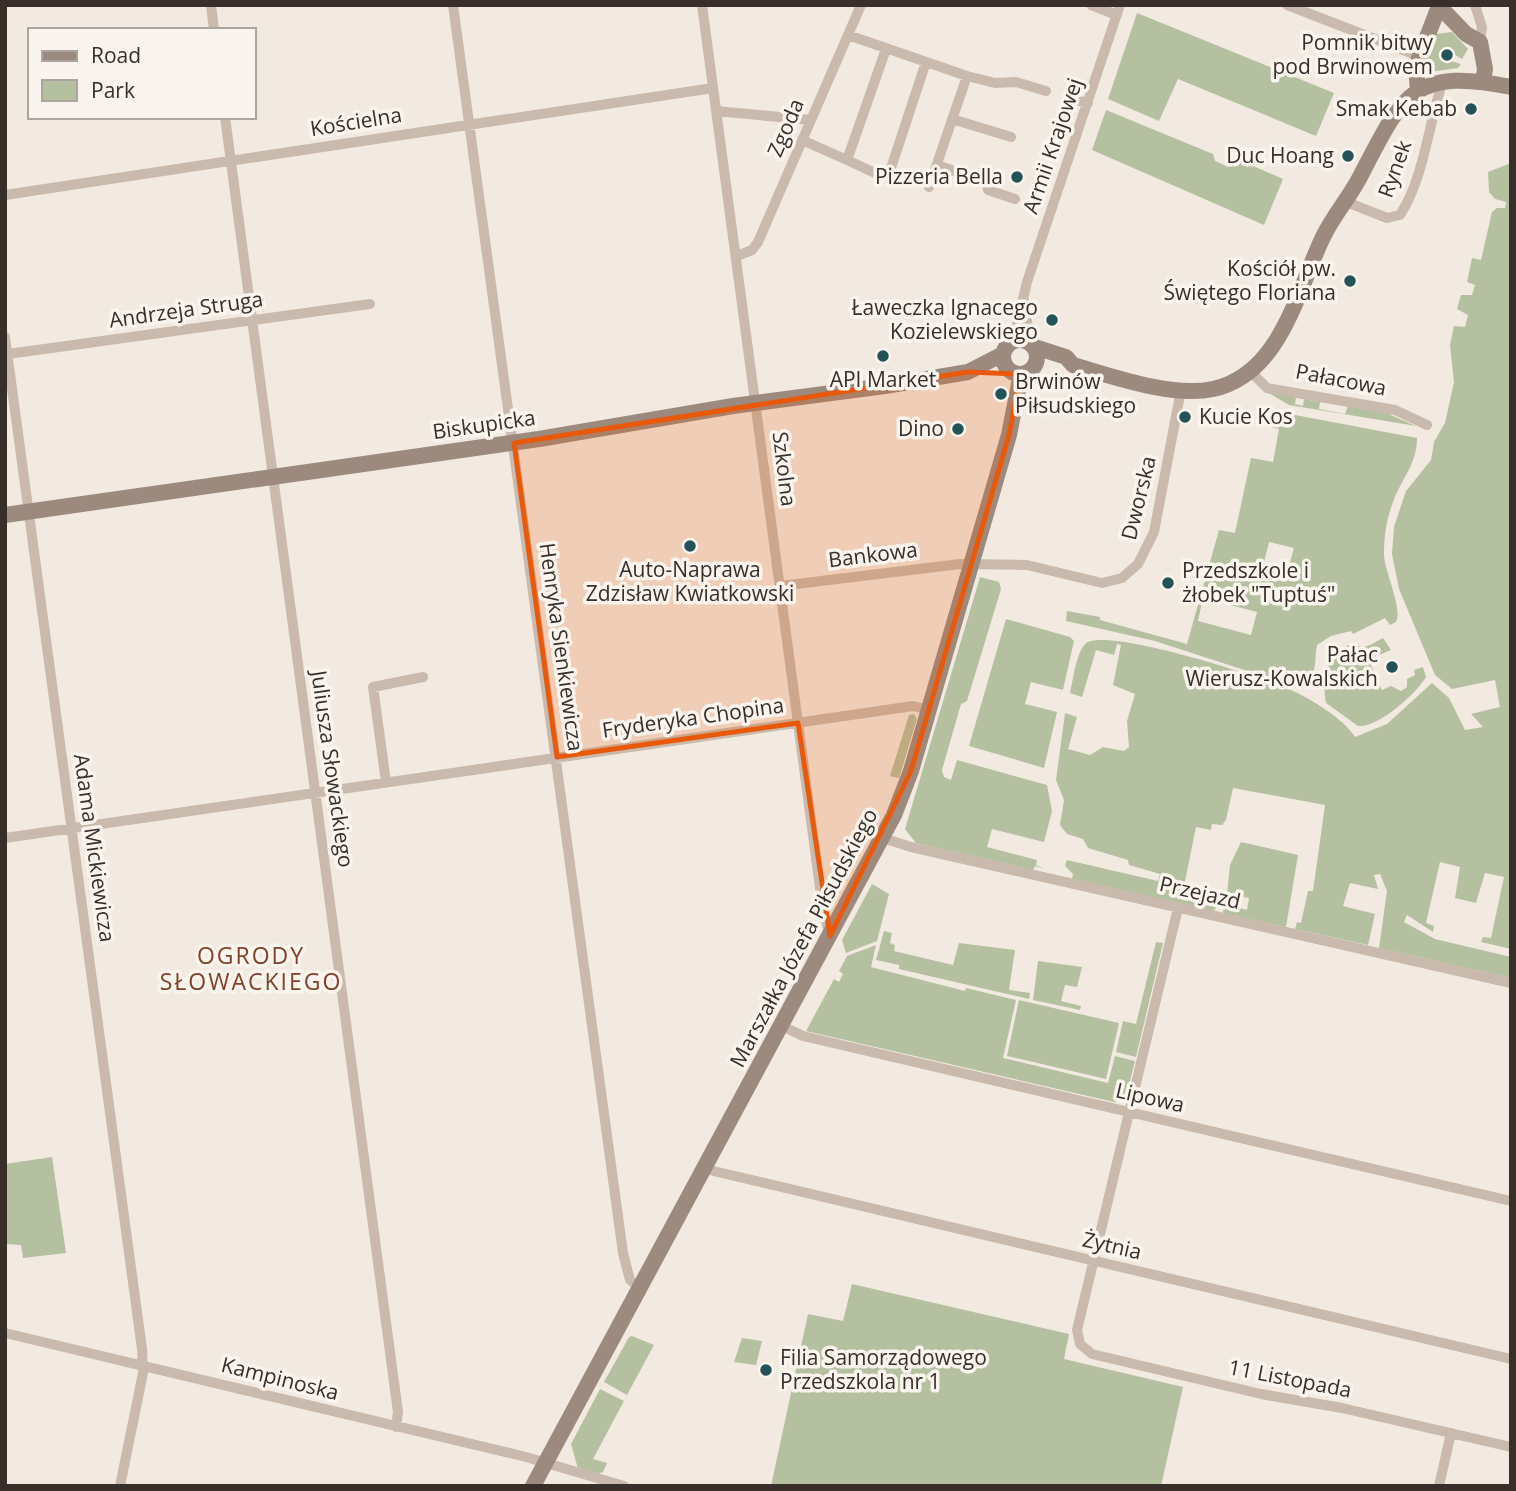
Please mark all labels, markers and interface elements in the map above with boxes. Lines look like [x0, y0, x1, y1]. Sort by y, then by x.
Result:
legend [28, 28, 256, 119]
place label: Pomnik bitwy pod Brwinowem [1272, 28, 1433, 80]
text: Road [91, 41, 141, 69]
marker: Pomnik bitwy pod Brwinowem [1439, 47, 1455, 63]
street label: Armii Krajowej [1016, 74, 1088, 217]
text: Park [91, 76, 135, 104]
street label: Zgoda [760, 94, 810, 161]
place label: Smak Kebab [1336, 94, 1457, 122]
street label: Kościelna [308, 100, 404, 142]
marker: Smak Kebab [1463, 101, 1479, 117]
street label: Rynek [1371, 136, 1417, 201]
place label: Duc Hoang [1226, 141, 1334, 169]
marker: Duc Hoang [1340, 148, 1356, 164]
place label: Pizzeria Bella [875, 162, 1003, 190]
marker: Pizzeria Bella [1009, 169, 1025, 185]
place label: Kościół pw. Świętego Floriana [1163, 254, 1336, 306]
marker: Kościół pw. Świętego Floriana [1342, 273, 1358, 289]
street label: Andrzeja Struga [107, 284, 265, 334]
place label: Ławeczka Ignacego Kozielewskiego [852, 293, 1038, 345]
marker: Ławeczka Ignacego Kozielewskiego [1044, 312, 1060, 328]
marker: API Market [875, 348, 891, 364]
street label: Pałacowa [1293, 357, 1389, 402]
place label: API Market [830, 365, 936, 393]
place label: Brwinów Piłsudskiego [1015, 367, 1136, 419]
marker: Brwinów Piłsudskiego [993, 386, 1009, 402]
place label: Kucie Kos [1199, 402, 1293, 430]
street label: Biskupicka [431, 403, 537, 445]
marker: Kucie Kos [1177, 409, 1193, 425]
place label: Dino [898, 414, 944, 442]
marker: Dino [950, 421, 966, 437]
street label: Szkolna [767, 430, 803, 508]
street label: Dworska [1114, 453, 1162, 543]
street label: Bankowa [827, 535, 919, 573]
marker: Auto-Naprawa Zdzisław Kwiatkowski [682, 538, 698, 554]
street label: Henryka Sienkiewicza [534, 541, 590, 753]
place label: Auto-Naprawa Zdzisław Kwiatkowski [586, 555, 794, 607]
place label: Przedszkole i żłobek "Tuptuś" [1182, 556, 1335, 608]
marker: Przedszkole i żłobek "Tuptuś" [1160, 575, 1176, 591]
place label: Pałac Wierusz-Kowalskich [1185, 640, 1378, 692]
marker: Pałac Wierusz-Kowalskich [1384, 659, 1400, 675]
street label: Juliusza Słowackiego [305, 667, 361, 869]
street label: Fryderyka Chopina [600, 690, 786, 744]
street label: Adama Mickiewicza [68, 752, 122, 944]
street label: Marszałka Józefa Piłsudskiego [723, 803, 883, 1072]
street label: Przejazd [1157, 869, 1244, 915]
district label: OGRODY SŁOWACKIEGO [160, 939, 342, 997]
street label: Lipowa [1113, 1076, 1187, 1119]
street label: Żytnia [1080, 1225, 1145, 1265]
place label: Filia Samorządowego Przedszkola nr 1 [780, 1343, 987, 1395]
street label: Kampinoska [218, 1350, 342, 1406]
street label: 11 Listopada [1226, 1352, 1354, 1404]
marker: Filia Samorządowego Przedszkola nr 1 [758, 1362, 774, 1378]

